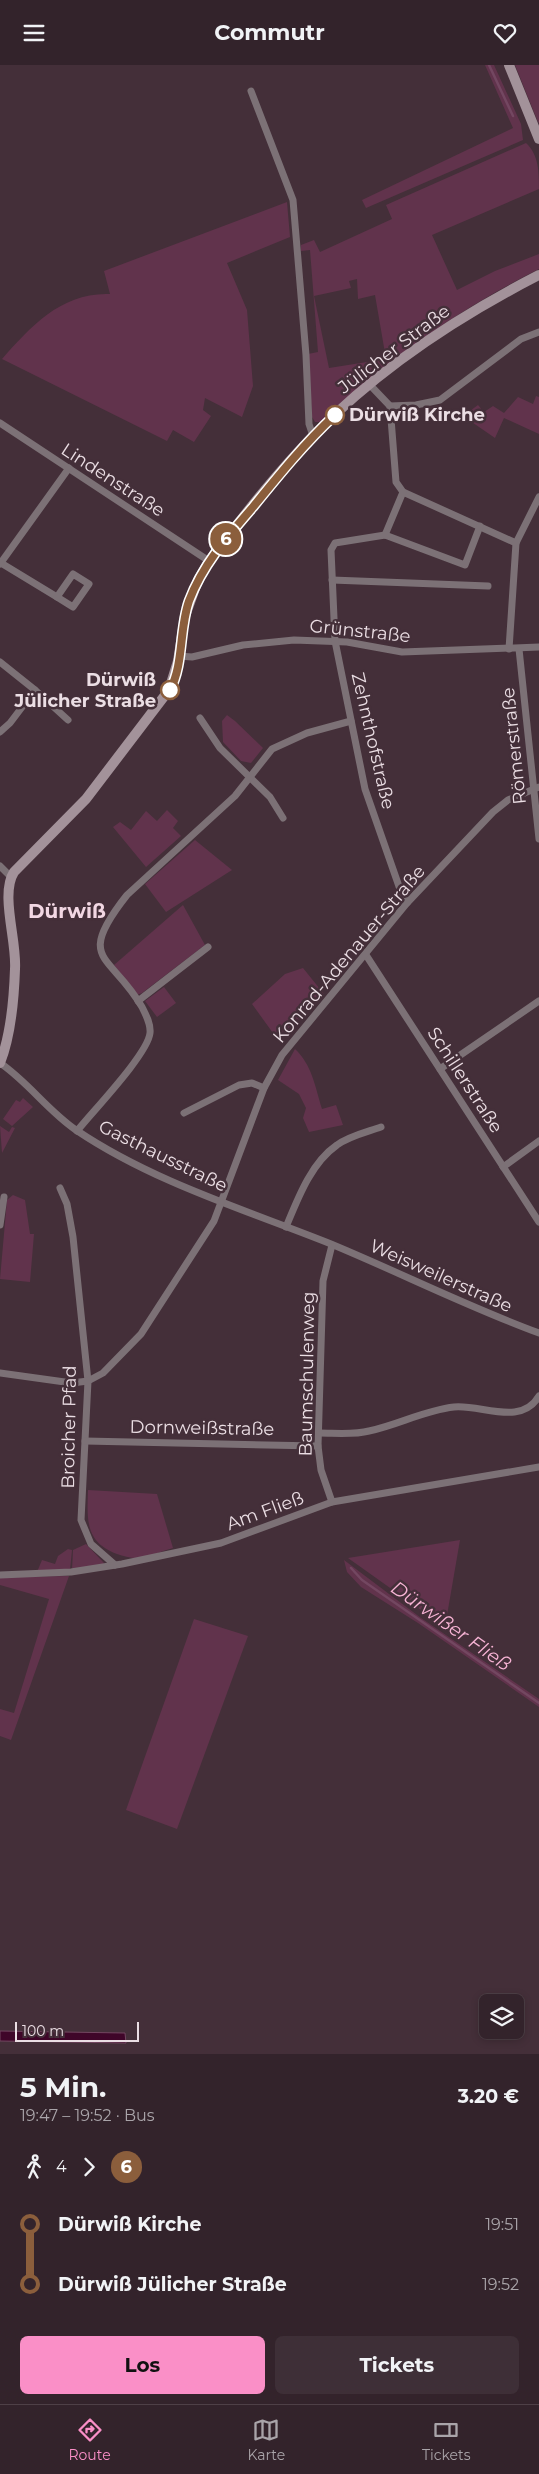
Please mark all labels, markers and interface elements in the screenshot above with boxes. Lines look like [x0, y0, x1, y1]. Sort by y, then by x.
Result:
icon: menu [20, 19, 48, 47]
text: Commutr [214, 19, 325, 46]
icon: heart [491, 19, 519, 47]
street label: Jülicher Straße [333, 300, 454, 399]
place label: Dürwiß Kirche [349, 404, 485, 426]
marker: Dürwiß Kirche [325, 405, 345, 425]
street label: Lindenstraße [57, 438, 169, 522]
line badge: 6 [210, 523, 242, 555]
text: 6 [220, 528, 232, 550]
street label: Grünstraße [308, 615, 412, 647]
place label: Dürwiß Jülicher Straße [13, 669, 156, 712]
street label: Zehnthofstraße [347, 671, 399, 812]
marker: Dürwiß Jülicher Straße [160, 680, 180, 700]
street label: Römerstraße [497, 686, 531, 806]
street label: Konrad-Adenauer-Straße [268, 861, 430, 1047]
district label: Dürwiß [28, 899, 106, 923]
street label: Schillerstraße [423, 1023, 507, 1137]
street label: Gasthausstraße [95, 1115, 231, 1197]
street label: Weisweilerstraße [366, 1235, 516, 1317]
street label: Baumschulenweg [295, 1291, 319, 1457]
street label: Broicher Pfad [57, 1365, 81, 1489]
street label: Dornweißstraße [130, 1416, 275, 1440]
street label: Am Fließ [223, 1487, 307, 1535]
water label: Dürwißer Fließ [387, 1576, 515, 1676]
map controls [479, 1994, 524, 2039]
button: layers [479, 1994, 524, 2039]
scale bar [15, 2019, 139, 2042]
text: 100 m [22, 2022, 64, 2040]
text: 5 Min. [20, 2070, 106, 2104]
text: 3.20 € [458, 2085, 519, 2108]
text: 19:47 – 19:52 · Bus [20, 2106, 155, 2125]
icon: walk [20, 2153, 48, 2181]
icon: forward [75, 2153, 103, 2181]
text: 6 [121, 2156, 132, 2178]
text: 4 [56, 2157, 67, 2176]
text: Dürwiß Kirche [58, 2213, 201, 2236]
text: 19:51 [485, 2215, 519, 2234]
text: Dürwiß Jülicher Straße [58, 2273, 287, 2296]
text: 19:52 [482, 2275, 519, 2294]
button: Los [20, 2336, 265, 2394]
button: Tickets [275, 2336, 519, 2394]
tab: Route [68, 2416, 111, 2464]
tab: Karte [247, 2416, 285, 2464]
tab: Tickets [422, 2416, 471, 2464]

